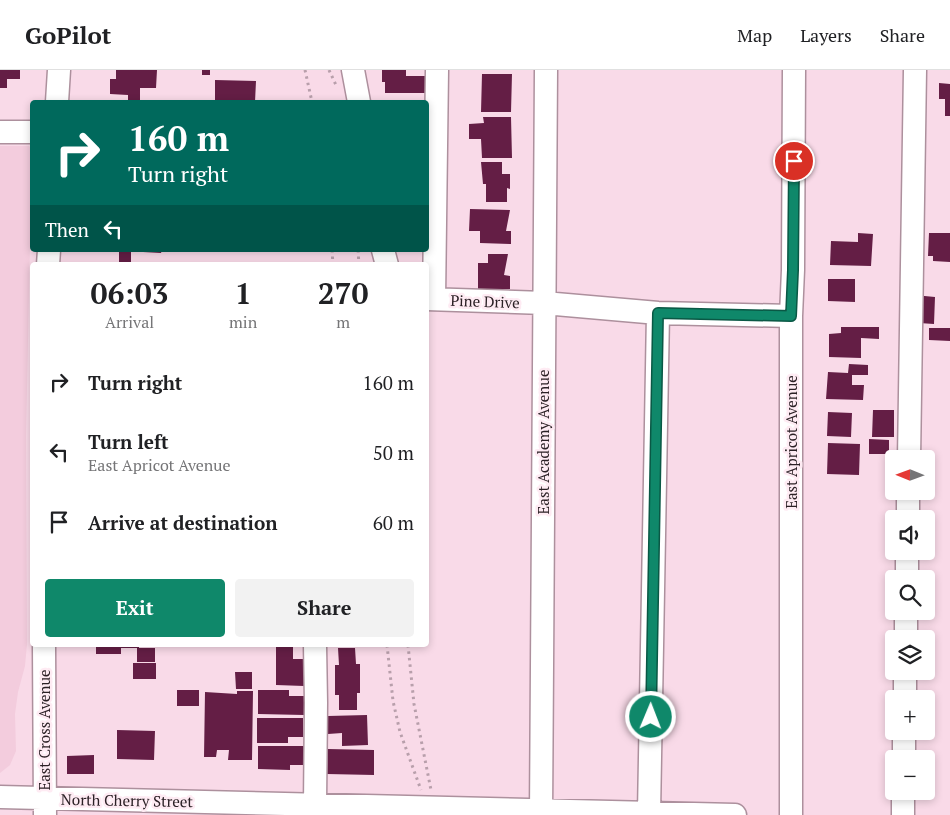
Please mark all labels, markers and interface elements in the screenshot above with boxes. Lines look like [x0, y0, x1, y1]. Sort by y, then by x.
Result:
text: GoPilot [25, 19, 111, 51]
text: Map [737, 23, 772, 47]
text: Layers [800, 23, 852, 47]
text: Share [880, 23, 925, 47]
text: 160 m [128, 115, 229, 161]
icon: right [45, 120, 110, 185]
pin [773, 140, 815, 182]
icon: arrive [780, 147, 808, 175]
text: Turn right [128, 159, 228, 188]
icon: left [99, 215, 127, 243]
text: Then [45, 217, 89, 242]
text: 06:03 [90, 273, 169, 313]
text: 1 [235, 273, 252, 313]
text: 270 [318, 273, 369, 313]
street label: Pine Drive [450, 290, 520, 312]
text: Arrival [105, 311, 154, 333]
text: min [229, 311, 257, 333]
text: m [336, 311, 350, 333]
icon: right [45, 368, 73, 396]
text: Turn right [88, 370, 182, 395]
text: 160 m [363, 370, 414, 395]
street label: East Academy Avenue [533, 370, 553, 514]
street label: East Apricot Avenue [781, 375, 801, 509]
text: Turn left [88, 429, 169, 454]
icon: left [45, 438, 73, 466]
text: 50 m [373, 440, 414, 465]
north arrow [885, 450, 935, 500]
map controls [885, 450, 935, 800]
text: East Apricot Avenue [88, 454, 231, 476]
icon: arrive [45, 508, 73, 536]
text: Arrive at destination [88, 510, 277, 535]
text: 60 m [373, 510, 414, 535]
button: sound [885, 510, 935, 560]
button: search [885, 570, 935, 620]
button: Exit [45, 579, 225, 637]
button: Share [235, 579, 414, 637]
button: layers [885, 630, 935, 680]
street label: East Cross Avenue [34, 669, 54, 791]
position arrow [624, 690, 676, 742]
button: + [885, 690, 935, 740]
button: − [885, 750, 935, 800]
street label: North Cherry Street [61, 789, 194, 811]

